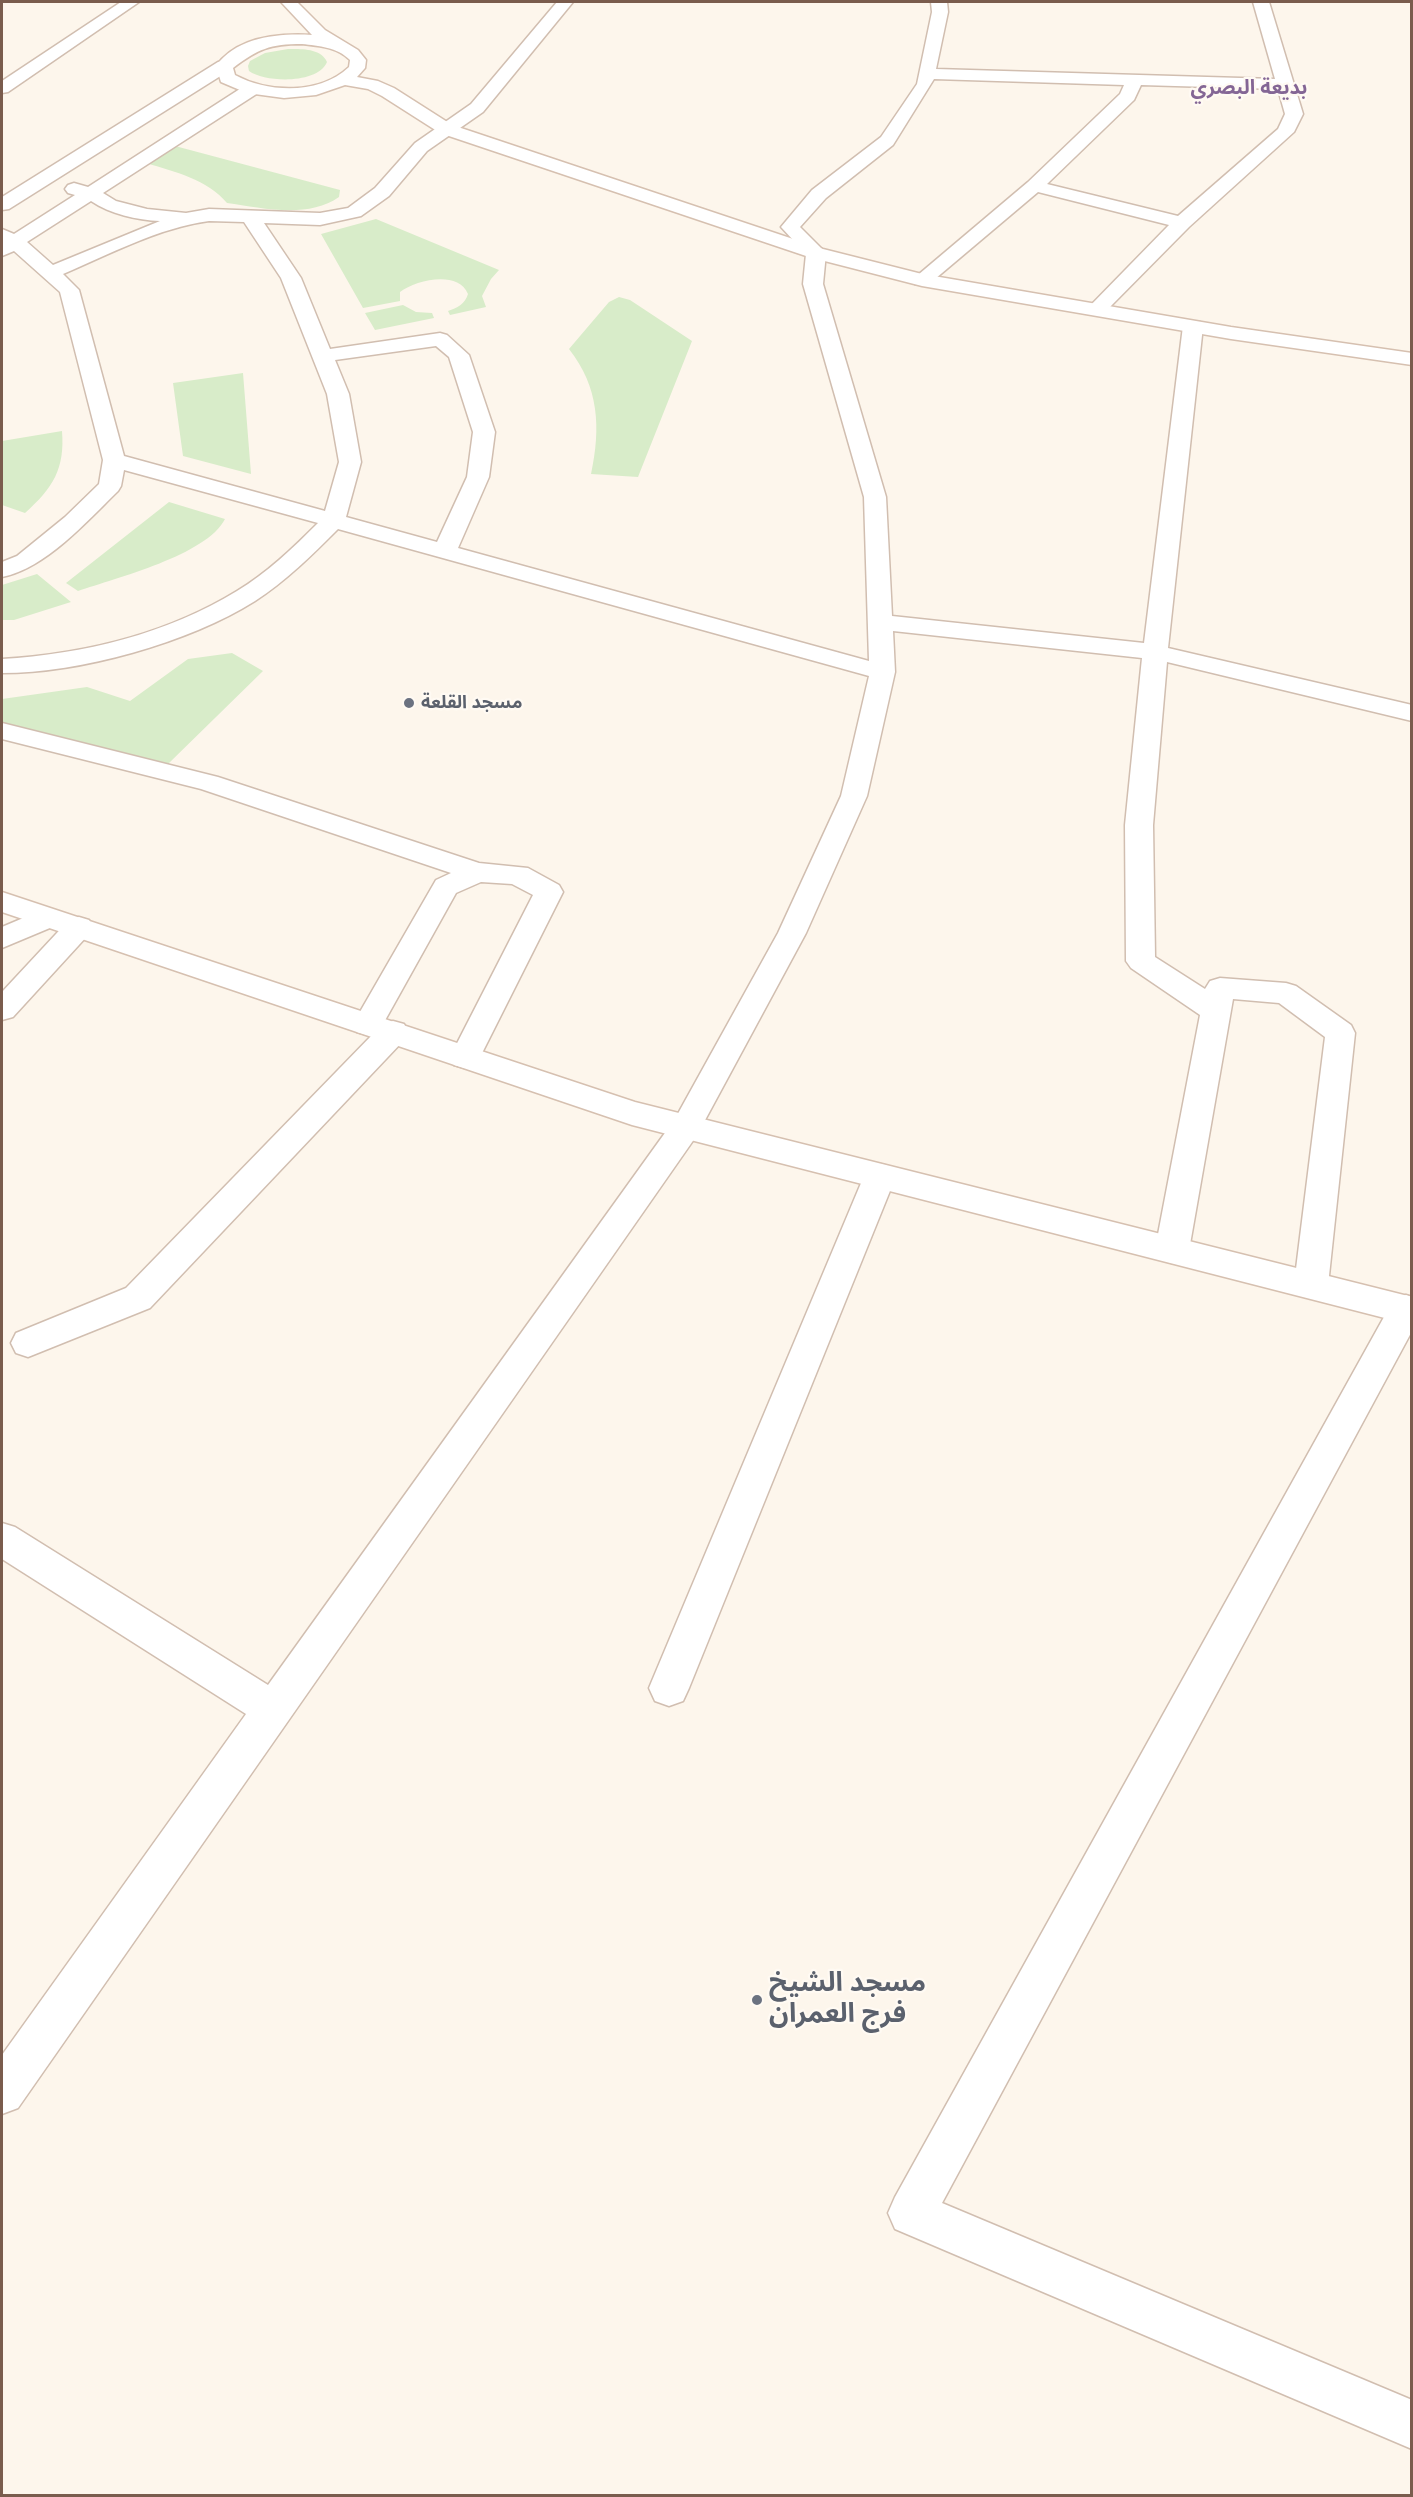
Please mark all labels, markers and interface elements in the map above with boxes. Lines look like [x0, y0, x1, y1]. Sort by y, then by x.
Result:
district label: بديعة البصري [1191, 77, 1307, 101]
place label: مسجد القلعة [421, 692, 522, 714]
marker: مسجد القلعة [402, 696, 416, 710]
place label: مسجد الشيخ فرج العمران [769, 1968, 926, 2031]
marker: مسجد الشيخ فرج العمران [750, 1993, 764, 2007]

